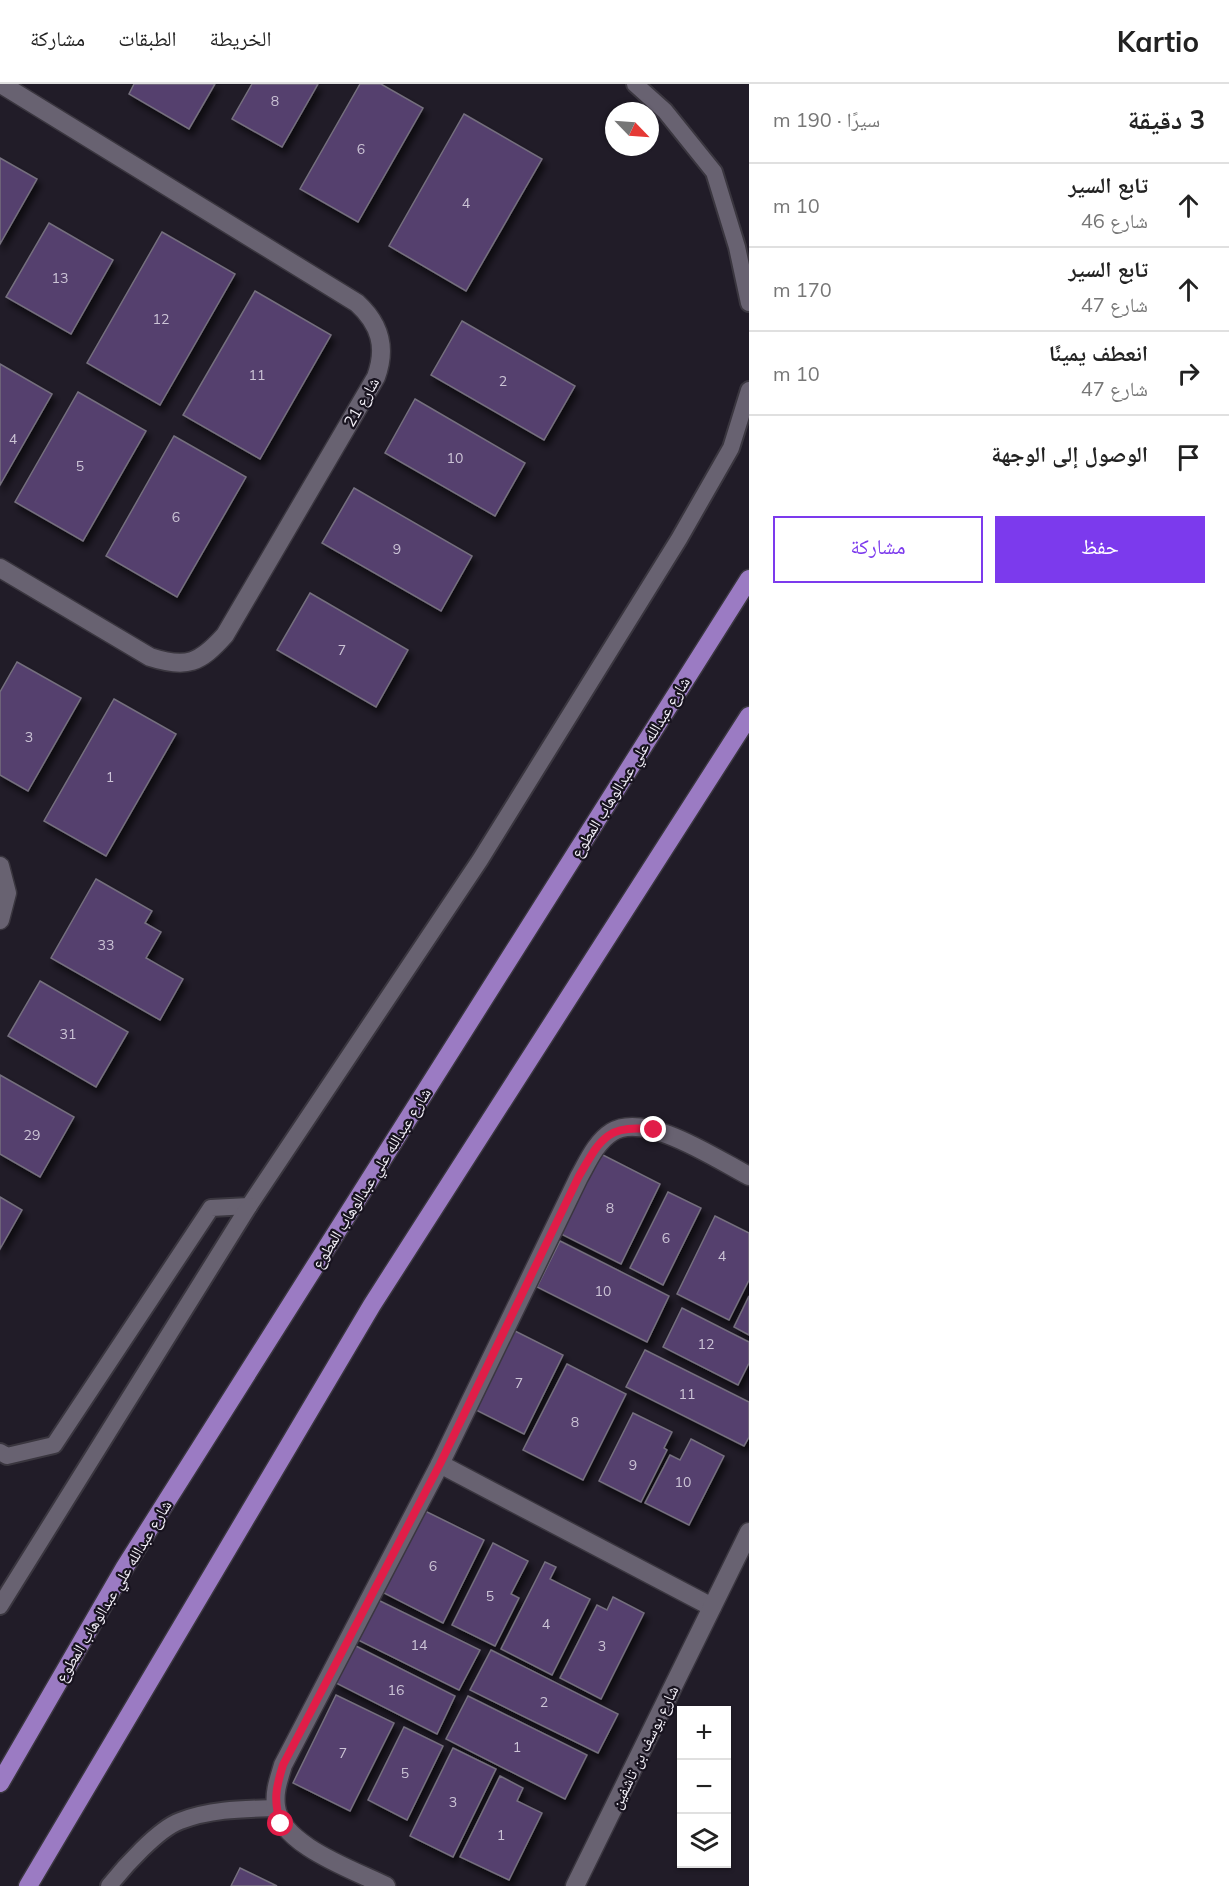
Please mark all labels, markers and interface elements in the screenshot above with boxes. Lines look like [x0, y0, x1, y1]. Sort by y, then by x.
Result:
text: Kartio [1117, 24, 1199, 59]
text: مشاركة [30, 25, 85, 51]
text: الطبقات [118, 25, 177, 51]
text: الخريطة [210, 25, 271, 51]
house number: 8 [271, 92, 279, 110]
north arrow [605, 102, 659, 156]
text: 3 دقيقة [1128, 103, 1205, 136]
text: سيرًا · 190 m [773, 107, 880, 132]
house number: 6 [357, 140, 365, 158]
text: تابع السير [1069, 171, 1148, 199]
icon: ahead [1172, 189, 1205, 222]
text: 10 m [773, 193, 820, 218]
house number: 4 [462, 194, 471, 212]
text: شارع 46 [1081, 208, 1148, 233]
text: تابع السير [1069, 255, 1148, 283]
house number: 13 [52, 269, 68, 287]
icon: ahead [1172, 273, 1205, 306]
text: 170 m [773, 277, 832, 302]
text: شارع 47 [1081, 292, 1148, 317]
house number: 12 [153, 310, 169, 328]
text: انعطف يمينًا [1049, 339, 1148, 367]
icon: right [1172, 357, 1205, 390]
text: 10 m [773, 361, 820, 386]
house number: 11 [249, 366, 265, 384]
house number: 2 [499, 372, 507, 390]
street label: شارع 21 [339, 374, 384, 431]
text: شارع 47 [1081, 376, 1148, 401]
house number: 4 [9, 430, 18, 448]
text: الوصول إلى الوجهة [991, 440, 1148, 468]
icon: arrive [1172, 441, 1205, 474]
house number: 10 [447, 449, 463, 467]
house number: 5 [76, 457, 84, 475]
house number: 6 [172, 508, 180, 526]
button: مشاركة [773, 516, 983, 583]
button: حفظ [995, 516, 1205, 583]
house number: 9 [393, 540, 401, 558]
house number: 7 [338, 641, 346, 659]
street label: شارع عبدالله علي عبدالوهاب المطوع [566, 673, 697, 863]
house number: 3 [25, 728, 33, 746]
house number: 1 [106, 768, 114, 786]
house number: 33 [98, 936, 114, 954]
house number: 31 [60, 1025, 76, 1043]
street label: شارع عبدالله علي عبدالوهاب المطوع [307, 1084, 438, 1274]
route end [640, 1116, 666, 1142]
house number: 29 [24, 1126, 40, 1144]
house number: 8 [606, 1199, 614, 1217]
house number: 6 [662, 1229, 670, 1247]
house number: 4 [718, 1247, 727, 1265]
house number: 10 [595, 1282, 611, 1300]
house number: 12 [698, 1335, 714, 1353]
house number: 7 [515, 1374, 523, 1392]
house number: 11 [679, 1385, 695, 1403]
house number: 8 [571, 1413, 579, 1431]
house number: 9 [629, 1456, 637, 1474]
house number: 10 [675, 1473, 691, 1491]
street label: شارع عبدالله علي عبدالوهاب المطوع [51, 1496, 178, 1687]
house number: 6 [429, 1557, 437, 1575]
house number: 5 [486, 1587, 494, 1605]
house number: 4 [542, 1615, 551, 1633]
house number: 14 [411, 1636, 428, 1654]
house number: 3 [598, 1637, 606, 1655]
house number: 16 [388, 1681, 404, 1699]
street label: شارع يوسف بن تاشفين [605, 1682, 683, 1812]
house number: 2 [540, 1693, 548, 1711]
map controls [677, 1706, 731, 1868]
button: + [677, 1706, 731, 1760]
house number: 1 [513, 1738, 521, 1756]
house number: 7 [339, 1744, 347, 1762]
button: − [677, 1760, 731, 1814]
house number: 5 [401, 1764, 409, 1782]
house number: 3 [449, 1793, 457, 1811]
route start [267, 1810, 293, 1836]
button: layers [677, 1814, 731, 1868]
house number: 1 [497, 1826, 505, 1844]

